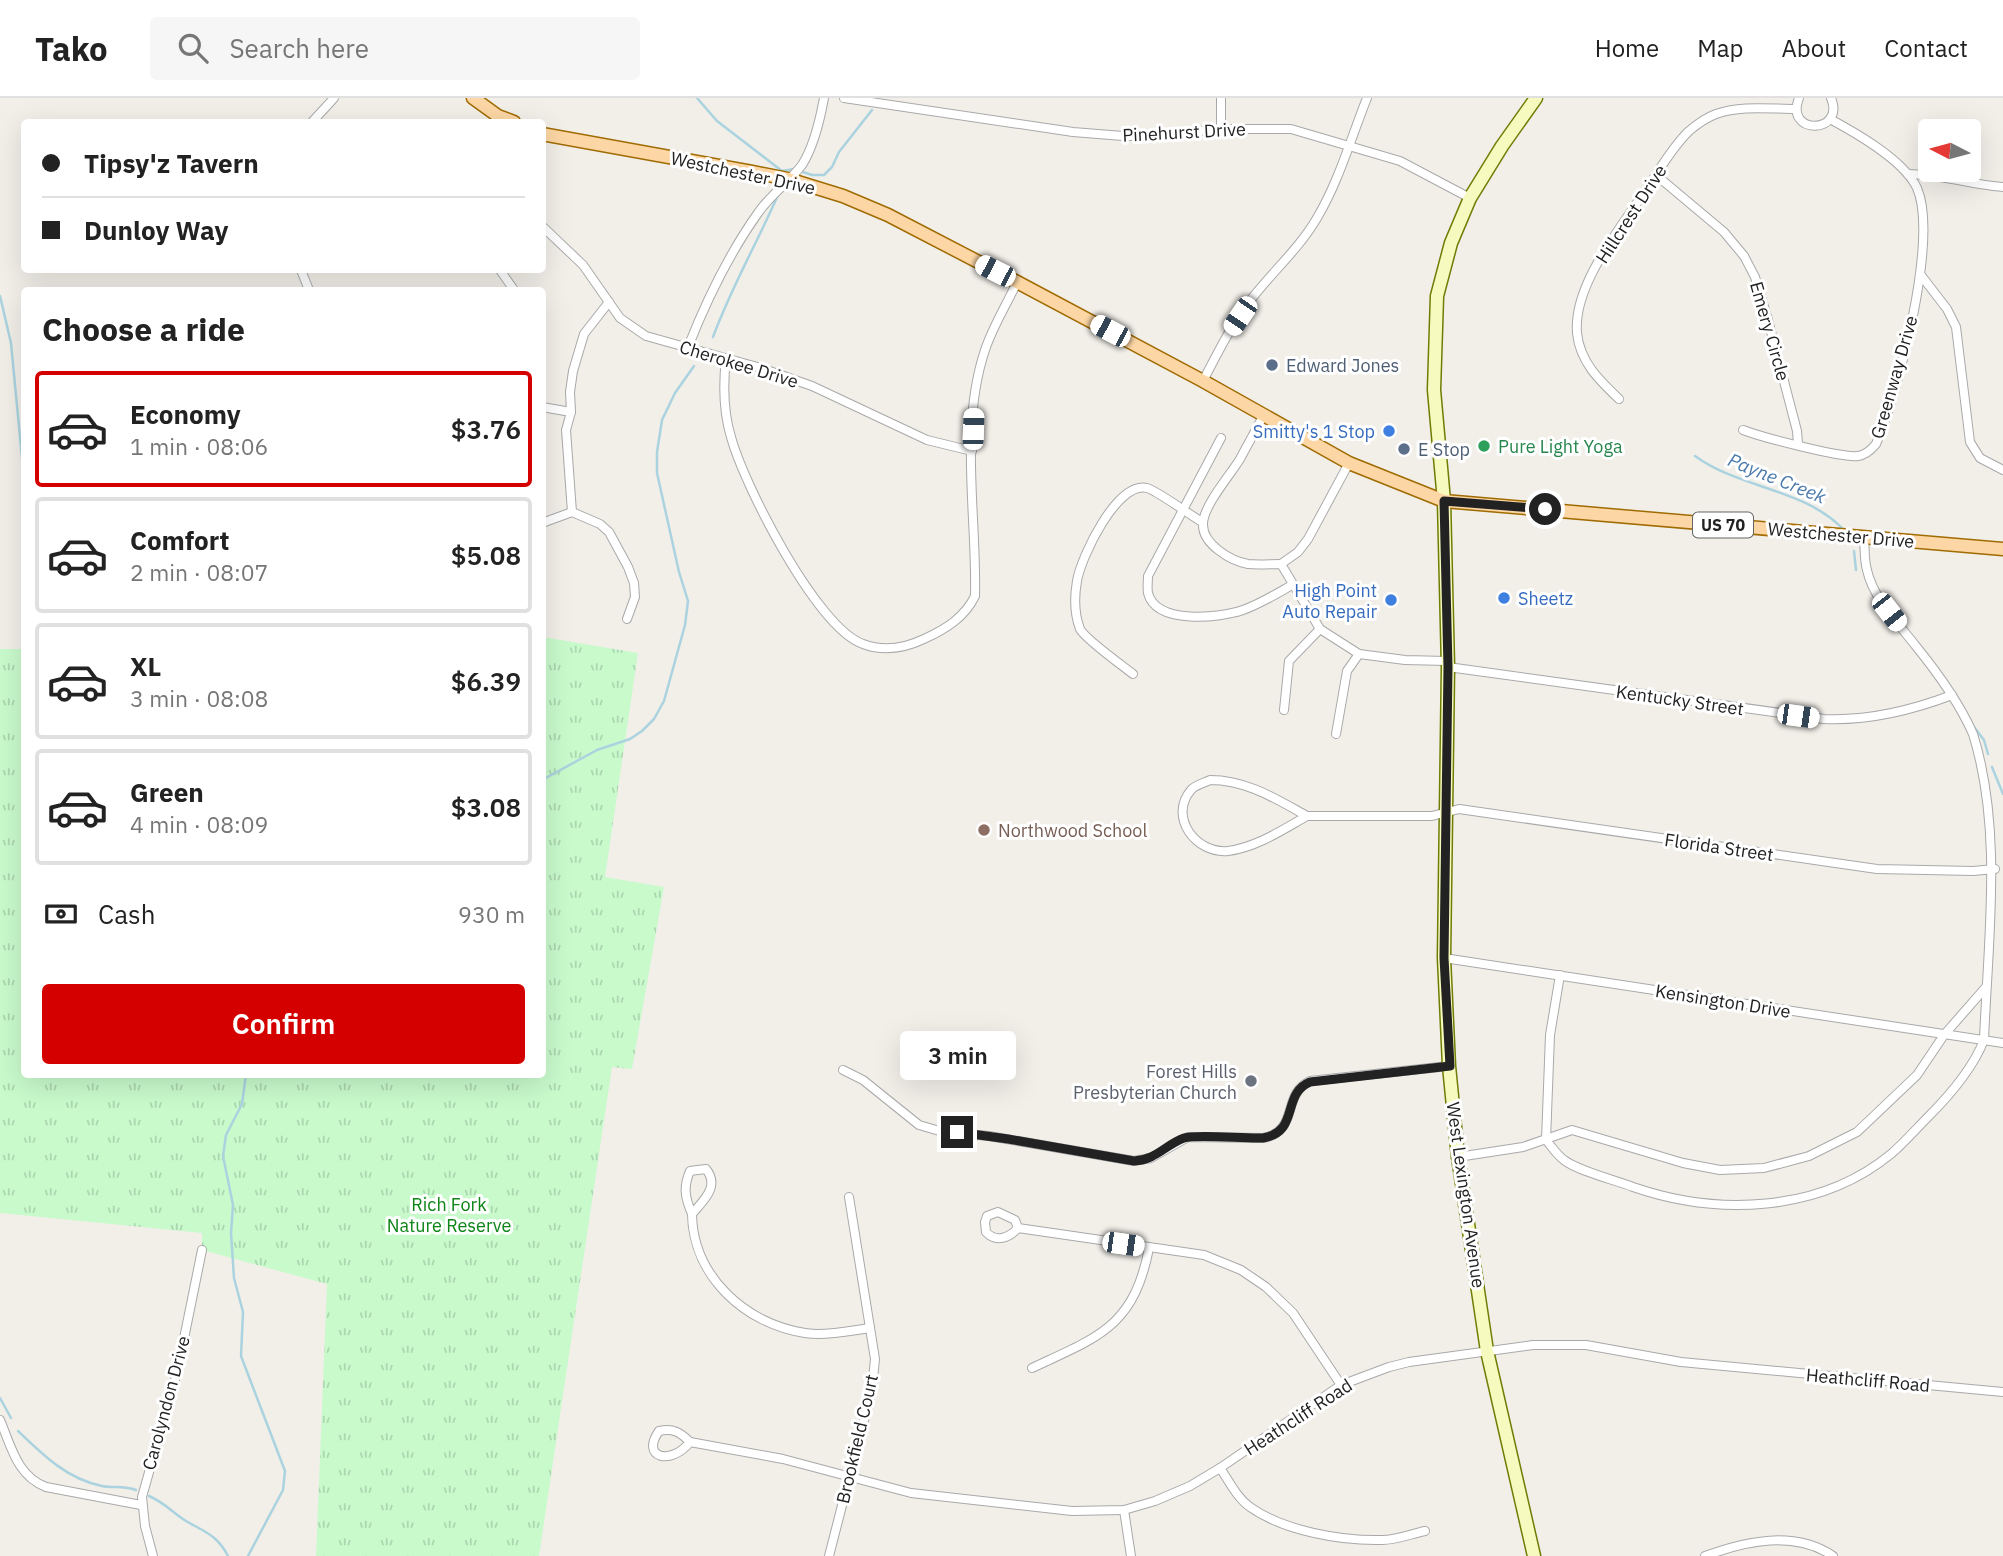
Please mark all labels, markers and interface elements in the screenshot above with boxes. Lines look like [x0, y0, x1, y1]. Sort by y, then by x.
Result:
search box [150, 17, 640, 80]
text: Tako [35, 27, 108, 70]
icon: search [174, 29, 212, 67]
text: Search here [230, 31, 369, 65]
text: Home [1595, 32, 1659, 64]
text: Map [1697, 32, 1743, 64]
text: About [1781, 32, 1846, 64]
text: Contact [1884, 32, 1968, 64]
street label: Pinehurst Drive [1122, 117, 1246, 147]
north arrow [1918, 119, 1981, 182]
map controls [1918, 119, 1981, 182]
text: Tipsy'z Tavern [84, 146, 259, 180]
street label: Westchester Drive [669, 146, 817, 200]
street label: Hillcrest Drive [1590, 160, 1672, 268]
text: Dunloy Way [84, 213, 228, 247]
car [972, 252, 1019, 290]
street label: Emery Circle [1745, 279, 1795, 383]
car [1220, 293, 1261, 339]
text: Choose a ride [42, 308, 245, 350]
car [1087, 312, 1134, 350]
street label: Greenway Drive [1865, 313, 1923, 441]
street label: Cherokee Drive [677, 335, 801, 393]
place label: Edward Jones [1286, 354, 1399, 377]
marker: Edward Jones [1264, 357, 1280, 373]
text: Economy [130, 397, 241, 431]
icon: car [46, 398, 109, 461]
car [962, 408, 985, 450]
text: $3.76 [451, 412, 521, 446]
place label: Smitty's 1 Stop [1253, 420, 1375, 443]
marker: Smitty's 1 Stop [1381, 423, 1397, 439]
text: 1 min · 08:06 [130, 431, 268, 461]
place label: Pure Light Yoga [1498, 435, 1623, 458]
place label: E Stop [1418, 438, 1470, 461]
marker: Pure Light Yoga [1476, 438, 1492, 454]
marker: E Stop [1396, 441, 1412, 457]
water label: Payne Creek [1725, 447, 1831, 509]
route start [1529, 493, 1561, 525]
road number: US 70 [1693, 512, 1753, 538]
street label: Westchester Drive [1767, 517, 1915, 553]
text: Comfort [130, 523, 229, 557]
icon: car [46, 524, 109, 587]
text: $5.08 [451, 538, 521, 572]
text: 2 min · 08:07 [130, 557, 268, 587]
place label: High Point Auto Repair [1282, 579, 1377, 623]
place label: Sheetz [1518, 587, 1573, 610]
car [1868, 589, 1911, 635]
marker: Sheetz [1496, 590, 1512, 606]
marker: High Point Auto Repair [1383, 592, 1399, 608]
text: XL [130, 649, 161, 683]
icon: car [46, 650, 109, 713]
text: $6.39 [451, 664, 521, 698]
street label: Kentucky Street [1615, 680, 1745, 720]
text: 3 min · 08:08 [130, 683, 268, 713]
car [1776, 703, 1821, 729]
text: Green [130, 775, 204, 809]
icon: car [46, 776, 109, 839]
text: $3.08 [451, 790, 521, 824]
text: 4 min · 08:09 [130, 809, 268, 839]
place label: Northwood School [998, 819, 1147, 842]
marker: Northwood School [976, 822, 992, 838]
street label: Florida Street [1663, 828, 1775, 866]
icon: cash [42, 895, 80, 933]
text: Cash [98, 897, 155, 931]
text: 930 m [458, 899, 525, 929]
street label: Kensington Drive [1654, 979, 1792, 1023]
button: Confirm [42, 984, 525, 1064]
callout: 3 min [899, 1030, 1015, 1080]
text: 3 min [928, 1040, 988, 1070]
place label: Forest Hills Presbyterian Church [1073, 1060, 1237, 1104]
marker: Forest Hills Presbyterian Church [1243, 1073, 1259, 1089]
street label: West Lexington Avenue [1442, 1100, 1490, 1290]
route end [941, 1116, 973, 1148]
park label: Rich Fork Nature Reserve [387, 1193, 511, 1237]
car [1101, 1231, 1146, 1257]
street label: Carolyndon Drive [137, 1333, 195, 1473]
street label: Heathcliff Road [1805, 1363, 1931, 1397]
street label: Brookfield Court [831, 1372, 883, 1506]
street label: Heathcliff Road [1240, 1373, 1356, 1461]

